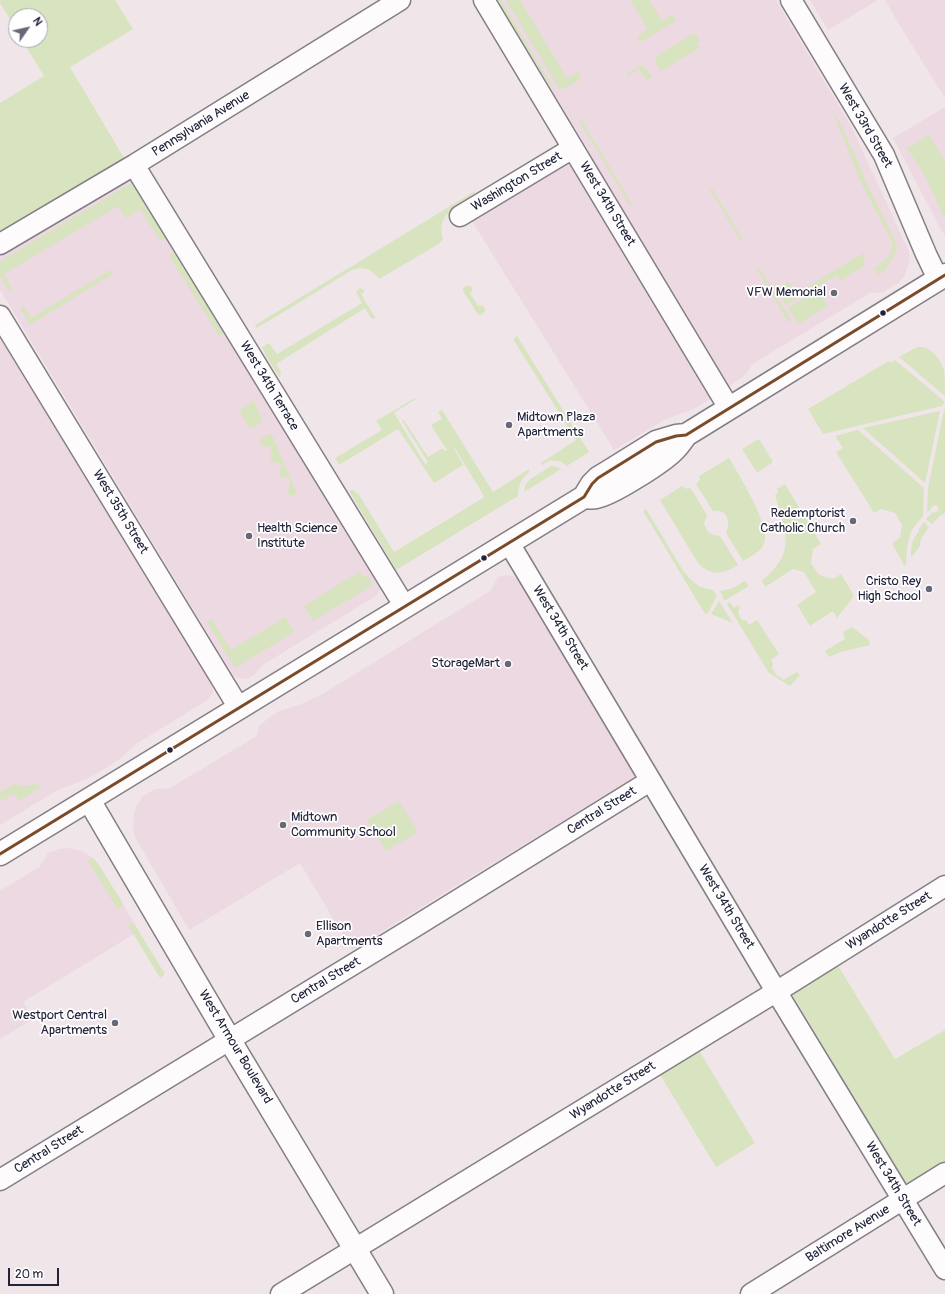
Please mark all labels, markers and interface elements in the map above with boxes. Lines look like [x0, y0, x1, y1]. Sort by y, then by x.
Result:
north arrow [8, 8, 48, 48]
text: N [30, 15, 45, 28]
street label: West 33rd Street [835, 81, 895, 171]
street label: Pennsylvania Avenue [149, 88, 253, 160]
street label: Washington Street [469, 149, 565, 215]
street label: West 34th Street [576, 159, 638, 249]
place label: VFW Memorial [746, 285, 826, 301]
marker: VFW Memorial [829, 288, 839, 298]
unlabelled marker [878, 308, 888, 318]
street label: West 34th Terrace [236, 338, 302, 434]
place label: Midtown Plaza Apartments [517, 410, 595, 441]
marker: Midtown Plaza Apartments [504, 420, 514, 430]
street label: West 35th Street [89, 467, 151, 557]
place label: Redemptorist Catholic Church [760, 506, 845, 537]
marker: Redemptorist Catholic Church [848, 516, 858, 526]
place label: Health Science Institute [257, 521, 337, 552]
marker: Health Science Institute [244, 531, 254, 541]
unlabelled marker [479, 553, 489, 563]
place label: Cristo Rey High School [858, 574, 921, 605]
street label: West 34th Street [529, 583, 591, 673]
marker: Cristo Rey High School [924, 584, 934, 594]
place label: StorageMart [431, 656, 500, 672]
marker: StorageMart [503, 659, 513, 669]
unlabelled marker [165, 745, 175, 755]
street label: Central Street [565, 784, 639, 838]
place label: Midtown Community School [291, 810, 396, 841]
marker: Midtown Community School [278, 820, 288, 830]
street label: West 34th Street [695, 862, 757, 952]
street label: Wyandotte Street [843, 888, 935, 954]
place label: Ellison Apartments [316, 919, 382, 950]
marker: Ellison Apartments [303, 929, 313, 939]
street label: Central Street [288, 954, 364, 1008]
street label: West Armour Boulevard [195, 987, 275, 1107]
place label: Westport Central Apartments [12, 1008, 107, 1039]
marker: Westport Central Apartments [110, 1018, 120, 1028]
street label: Wyandotte Street [567, 1058, 659, 1124]
street label: Central Street [12, 1123, 86, 1177]
street label: West 34th Street [862, 1139, 924, 1229]
street label: Baltimore Avenue [803, 1202, 893, 1266]
scale bar [10, 1260, 61, 1286]
text: 20 m [15, 1267, 43, 1282]

